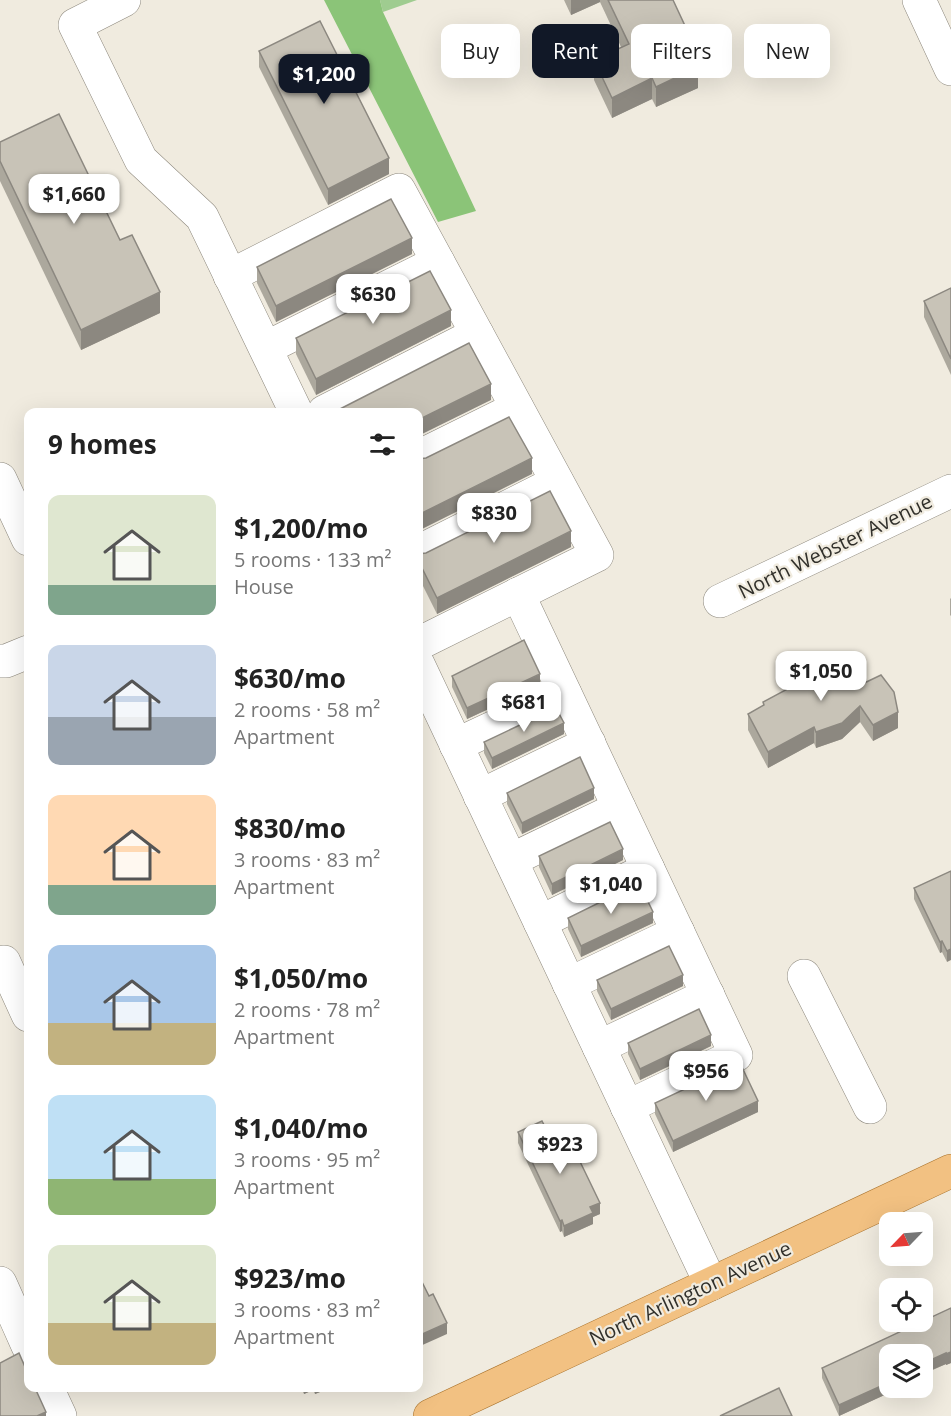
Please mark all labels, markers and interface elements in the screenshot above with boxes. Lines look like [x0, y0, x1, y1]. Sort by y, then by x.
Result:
chip: Buy [441, 24, 520, 78]
chip: Rent [532, 24, 619, 78]
chip: Filters [631, 24, 732, 78]
chip: New [744, 24, 830, 78]
pin: $1,200 [275, 54, 373, 105]
text: $1,200 [293, 60, 355, 87]
pin: $1,660 [25, 174, 123, 225]
text: $1,660 [43, 180, 105, 207]
pin: $630 [337, 274, 409, 325]
text: $630 [350, 280, 396, 307]
text: 9 homes [48, 426, 157, 462]
icon: filters [366, 428, 399, 461]
street label: North Webster Avenue [734, 487, 936, 605]
pin: $830 [458, 493, 530, 544]
text: $830 [471, 499, 517, 526]
text: $1,200/mo [234, 510, 368, 546]
icon: home [96, 519, 168, 591]
text: 5 rooms · 133 m² [234, 546, 392, 573]
text: House [234, 573, 294, 600]
pin: $1,050 [772, 651, 870, 702]
text: $1,050 [790, 657, 852, 684]
text: $630/mo [234, 660, 346, 696]
icon: home [96, 669, 168, 741]
pin: $681 [488, 682, 560, 733]
text: $681 [501, 688, 547, 715]
text: 2 rooms · 58 m² [234, 696, 380, 723]
text: Apartment [234, 723, 334, 750]
text: $830/mo [234, 810, 346, 846]
icon: home [96, 819, 168, 891]
text: 3 rooms · 83 m² [234, 846, 380, 873]
pin: $1,040 [562, 864, 660, 915]
text: $1,040 [580, 870, 642, 897]
text: Apartment [234, 873, 334, 900]
text: $1,050/mo [234, 960, 368, 996]
icon: home [96, 969, 168, 1041]
text: 2 rooms · 78 m² [234, 996, 380, 1023]
text: Apartment [234, 1023, 334, 1050]
pin: $956 [670, 1051, 742, 1102]
text: $956 [683, 1057, 729, 1084]
text: $1,040/mo [234, 1110, 368, 1146]
icon: home [96, 1119, 168, 1191]
pin: $923 [524, 1124, 596, 1175]
text: $923 [537, 1130, 583, 1157]
text: 3 rooms · 95 m² [234, 1146, 380, 1173]
text: Apartment [234, 1173, 334, 1200]
north arrow [879, 1212, 933, 1266]
map controls [879, 1212, 933, 1398]
street label: North Arlington Avenue [585, 1234, 795, 1352]
text: $923/mo [234, 1260, 346, 1296]
icon: home [96, 1269, 168, 1341]
button: locate [879, 1278, 933, 1332]
text: 3 rooms · 83 m² [234, 1296, 380, 1323]
text: Apartment [234, 1323, 334, 1350]
button: layers [879, 1344, 933, 1398]

